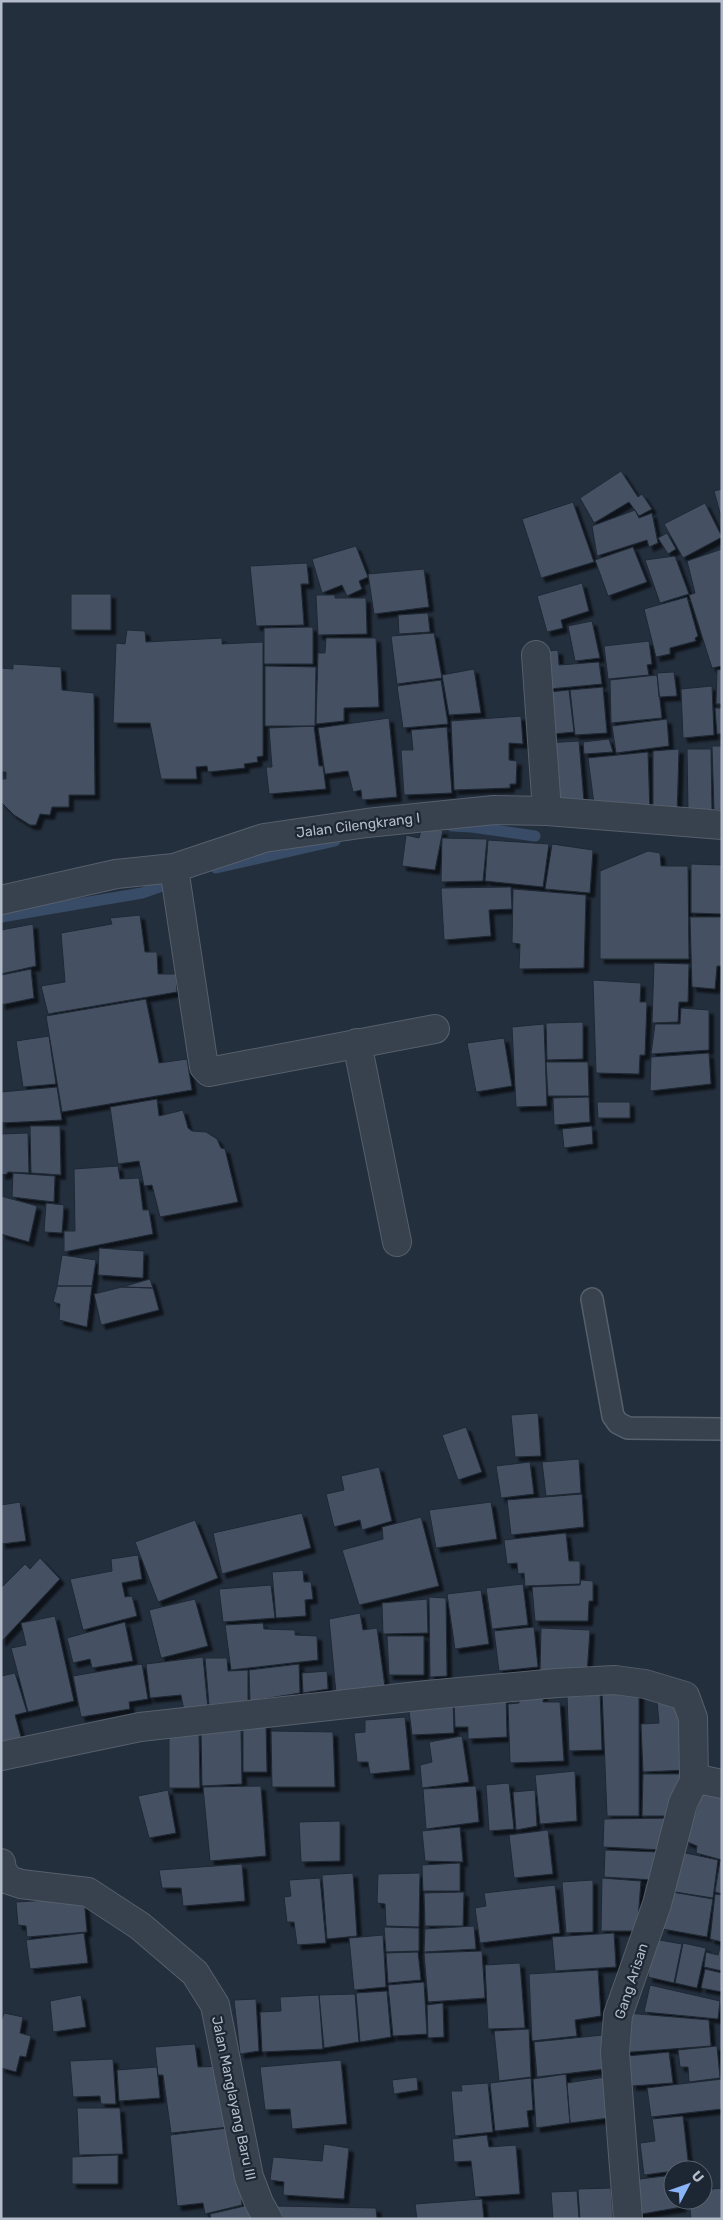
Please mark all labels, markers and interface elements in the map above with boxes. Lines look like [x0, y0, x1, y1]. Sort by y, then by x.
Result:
street label: Jalan Cilengkrang I [295, 809, 421, 842]
street label: Gang Arisan [611, 1941, 652, 2021]
street label: Jalan Manglayang Baru III [208, 2014, 259, 2182]
north arrow [663, 2160, 713, 2210]
text: U [688, 2167, 707, 2186]

